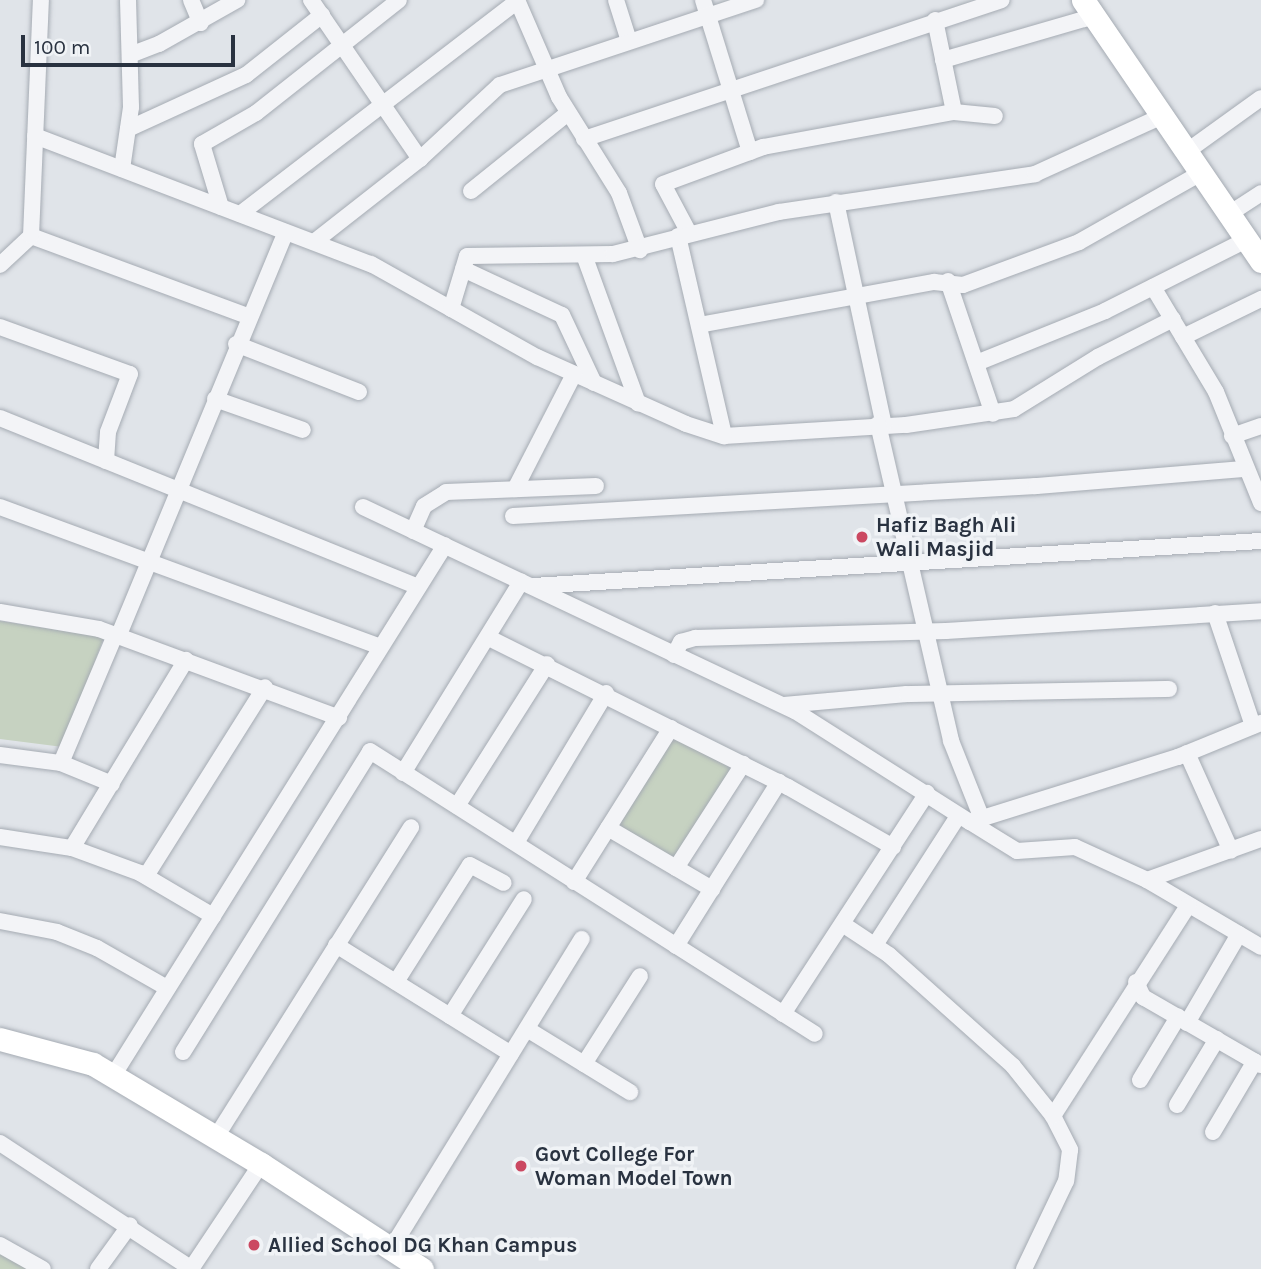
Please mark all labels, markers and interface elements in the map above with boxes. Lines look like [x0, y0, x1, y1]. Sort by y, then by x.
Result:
scale bar [24, 21, 238, 65]
text: 100 m [34, 35, 91, 59]
place label: Hafiz Bagh Ali Wali Masjid [876, 512, 1016, 562]
marker: Hafiz Bagh Ali Wali Masjid [854, 529, 870, 545]
place label: Govt College For Woman Model Town [535, 1141, 733, 1191]
marker: Govt College For Woman Model Town [513, 1158, 529, 1174]
place label: Allied School DG Khan Campus [268, 1232, 577, 1258]
marker: Allied School DG Khan Campus [246, 1237, 262, 1253]

